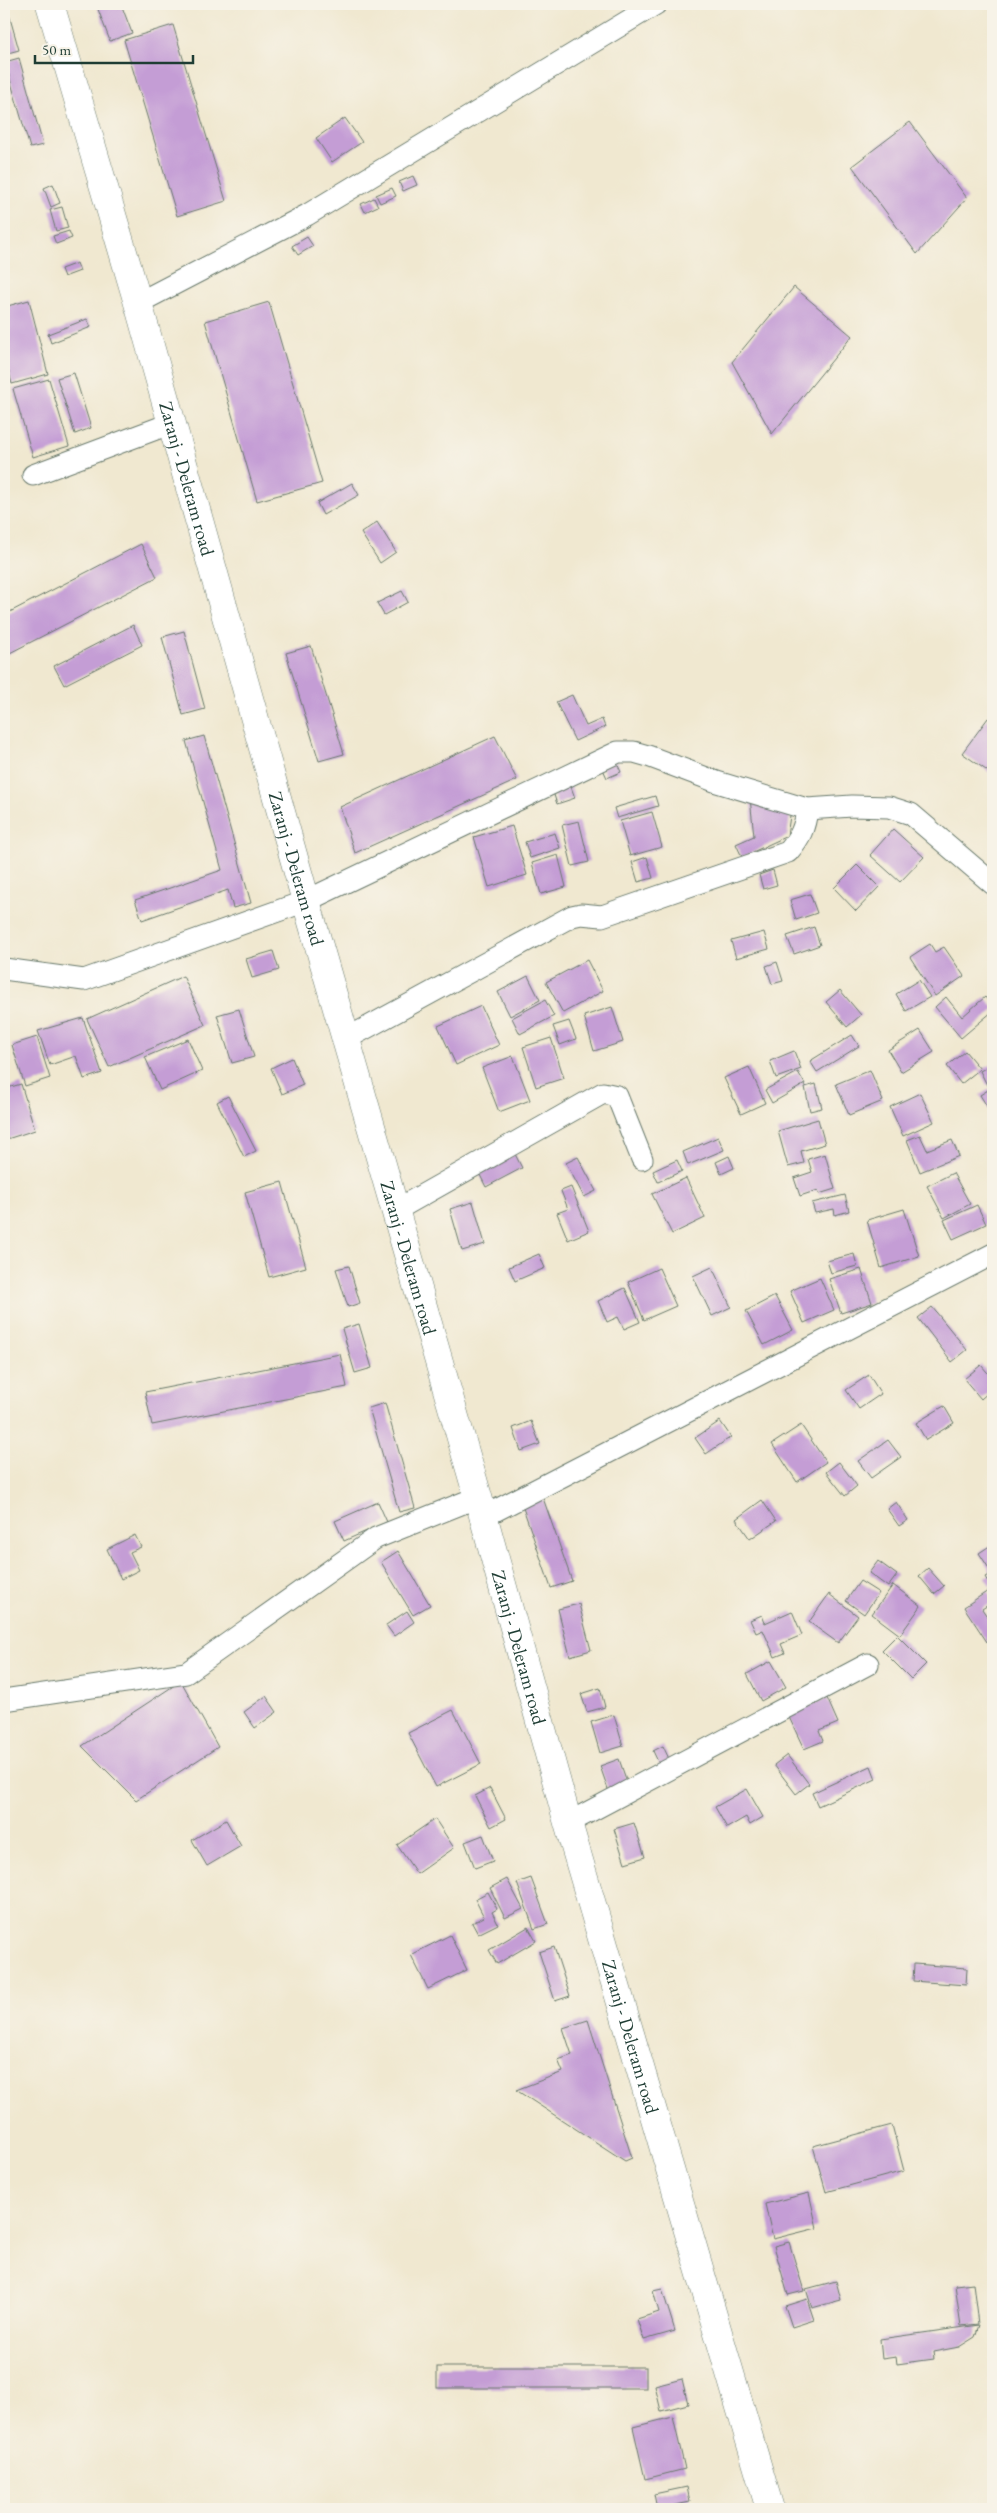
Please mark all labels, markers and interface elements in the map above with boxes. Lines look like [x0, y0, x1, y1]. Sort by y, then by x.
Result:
scale bar [35, 32, 192, 64]
text: 50 m [42, 40, 71, 59]
street label: Zaranj - Deleram road [154, 399, 221, 559]
street label: Zaranj - Deleram road [263, 788, 331, 949]
street label: Zaranj - Deleram road [375, 1178, 443, 1338]
street label: Zaranj - Deleram road [486, 1567, 553, 1728]
street label: Zaranj - Deleram road [596, 1957, 665, 2117]

